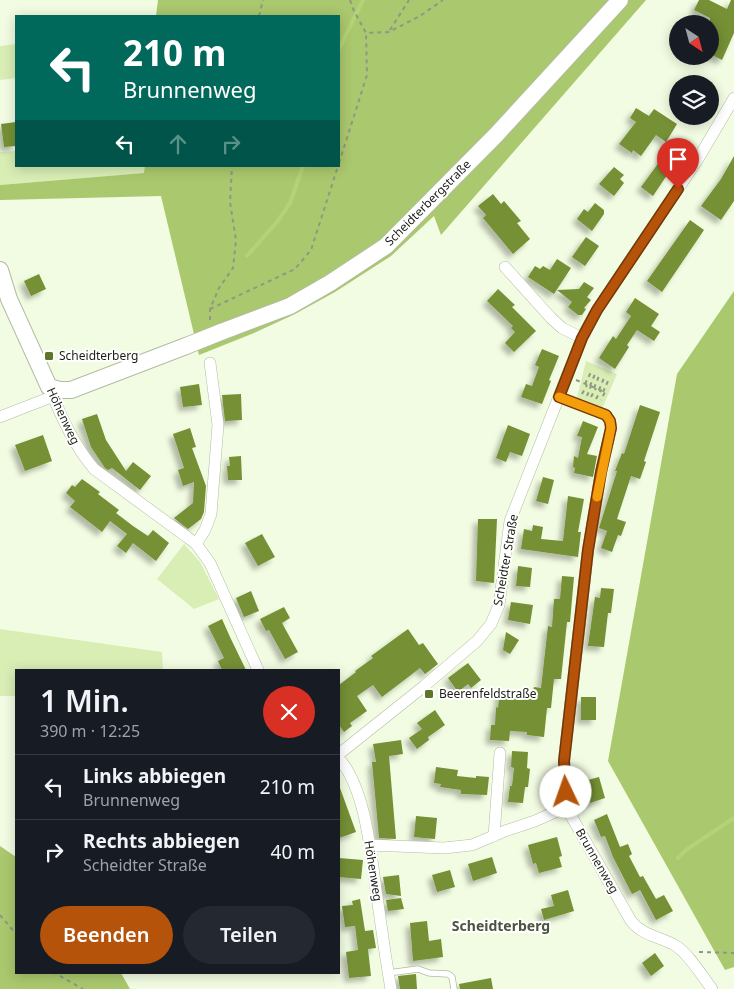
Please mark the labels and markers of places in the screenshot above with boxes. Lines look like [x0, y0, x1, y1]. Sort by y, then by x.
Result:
pin [657, 138, 699, 189]
place label: Scheidterberg [59, 347, 138, 364]
marker: Scheidterberg [43, 350, 55, 362]
place label: Beerenfeldstraße [439, 685, 537, 702]
marker: Beerenfeldstraße [423, 688, 435, 700]

